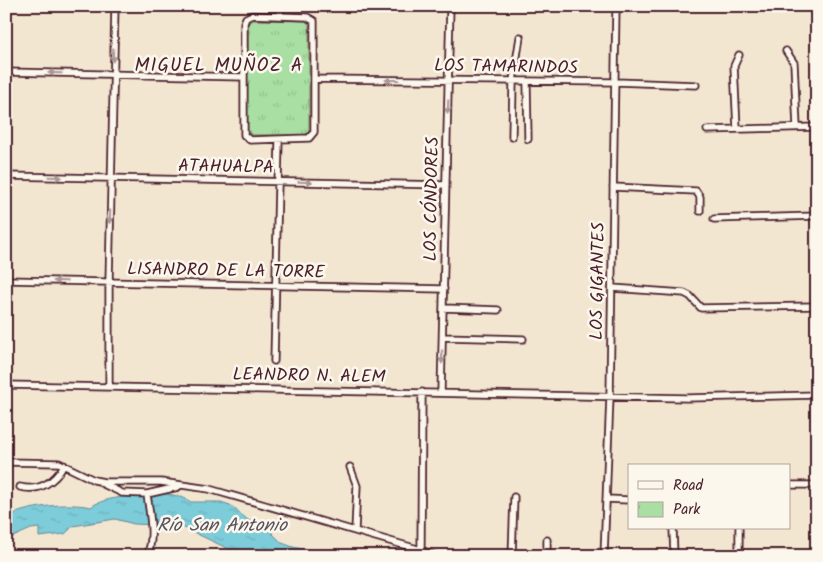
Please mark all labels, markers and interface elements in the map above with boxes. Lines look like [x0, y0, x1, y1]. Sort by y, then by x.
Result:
one-way arrow [109, 47, 117, 63]
district label: MIGUEL MUÑOZ A [135, 51, 303, 81]
street label: LOS TAMARINDOS [434, 52, 579, 83]
one-way arrow [47, 68, 63, 76]
one-way arrow [384, 76, 400, 84]
one-way arrow [444, 100, 452, 116]
street label: LOS CÓNDORES [417, 136, 448, 262]
street label: ATAHUALPA [178, 152, 274, 183]
one-way arrow [47, 173, 63, 181]
one-way arrow [297, 179, 313, 187]
one-way arrow [106, 210, 114, 226]
street label: LOS GIGANTES [583, 221, 614, 340]
street label: LISANDRO DE LA TORRE [127, 255, 326, 288]
one-way arrow [52, 277, 68, 285]
one-way arrow [438, 350, 446, 366]
street label: LEANDRO N. ALEM [232, 361, 387, 392]
legend [628, 464, 790, 530]
text: Road [673, 474, 704, 498]
text: Park [673, 498, 701, 522]
water label: Río San Antonio [157, 511, 288, 541]

